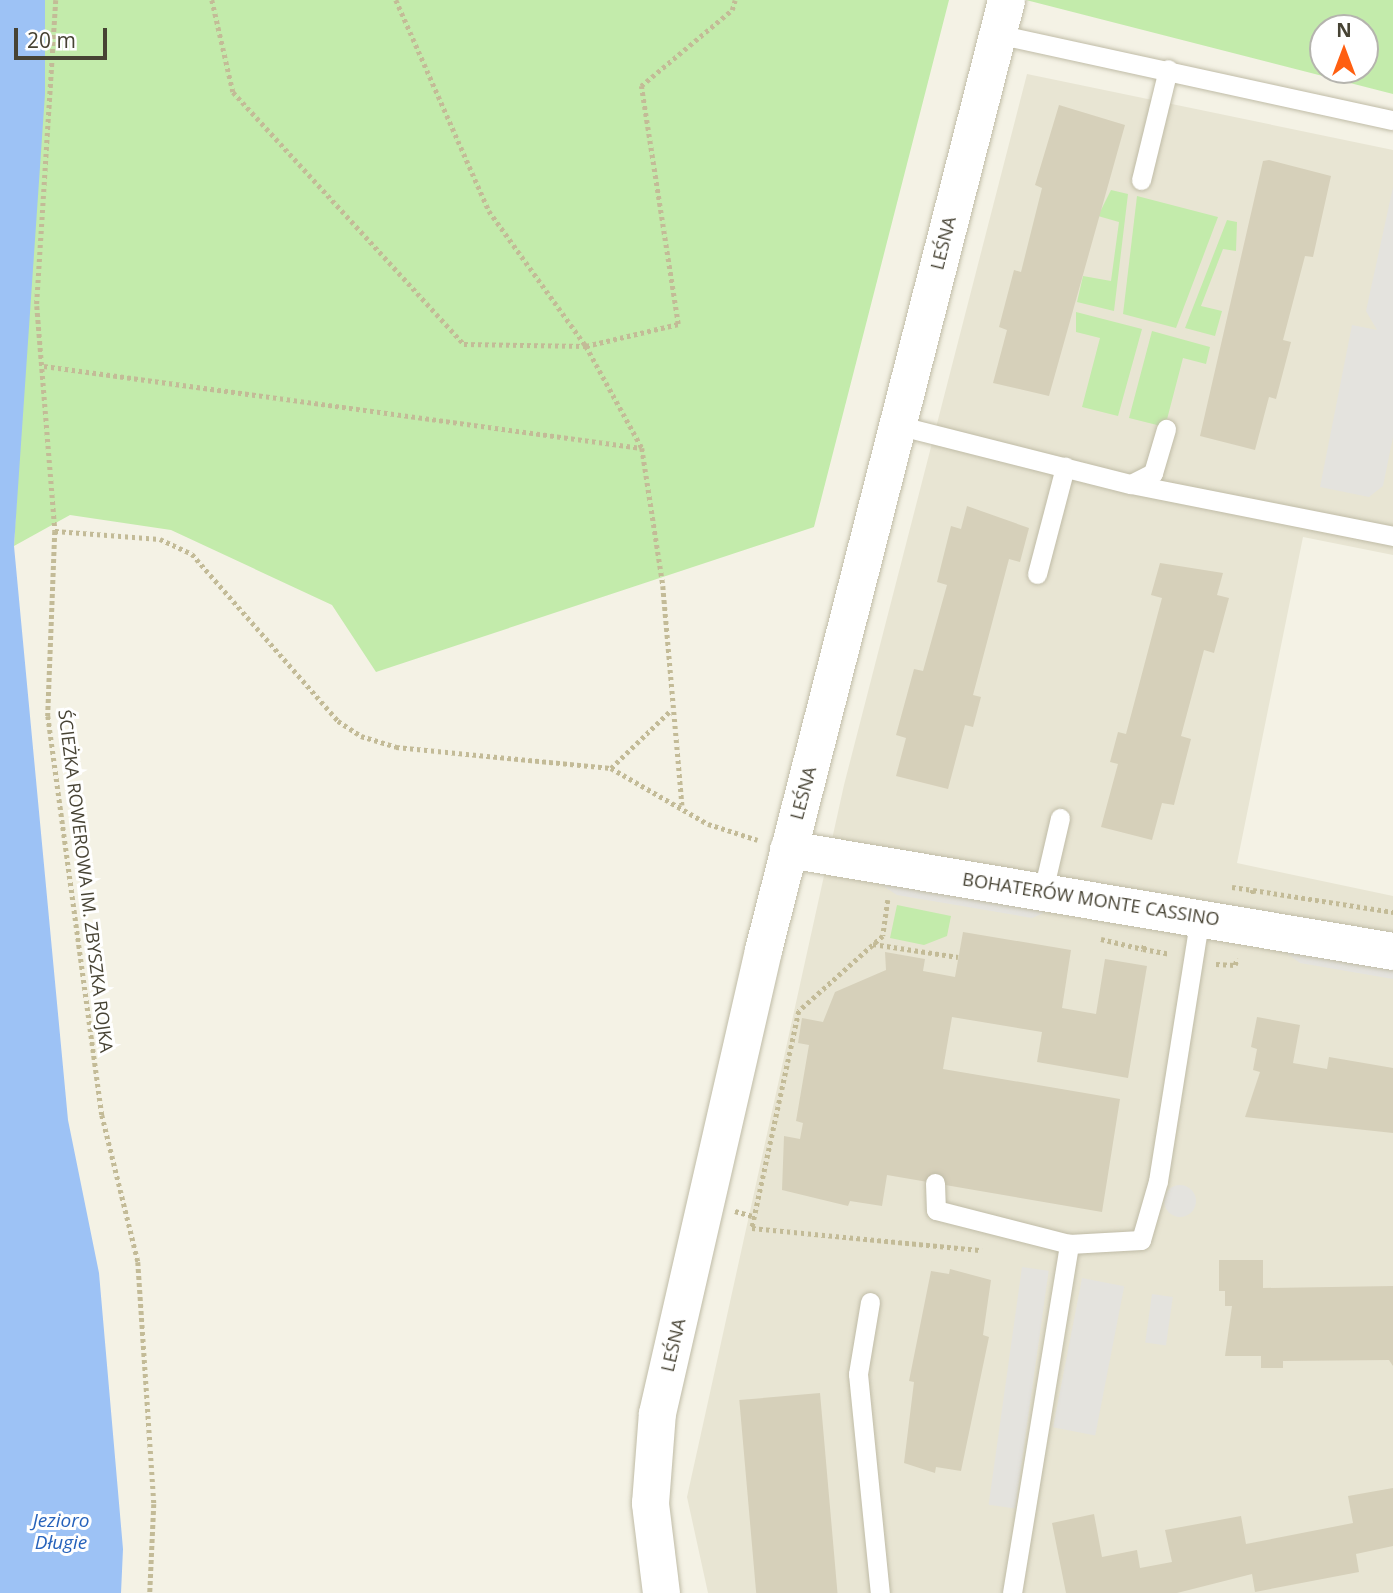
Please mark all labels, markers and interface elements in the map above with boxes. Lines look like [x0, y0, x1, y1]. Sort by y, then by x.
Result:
scale bar [18, 14, 110, 58]
north arrow [1309, 14, 1379, 84]
text: N [1336, 17, 1352, 43]
text: 20 m [27, 26, 76, 54]
street label: LEŚNA [926, 214, 960, 272]
street label: ŚCIEŻKA ROWEROWA IM. ZBYSZKA ROJKA [54, 708, 118, 1054]
street label: LEŚNA [786, 764, 820, 822]
street label: BOHATERÓW MONTE CASSINO [961, 868, 1221, 930]
street label: LEŚNA [656, 1316, 690, 1374]
water label: Jezioro Długie [33, 1510, 89, 1554]

